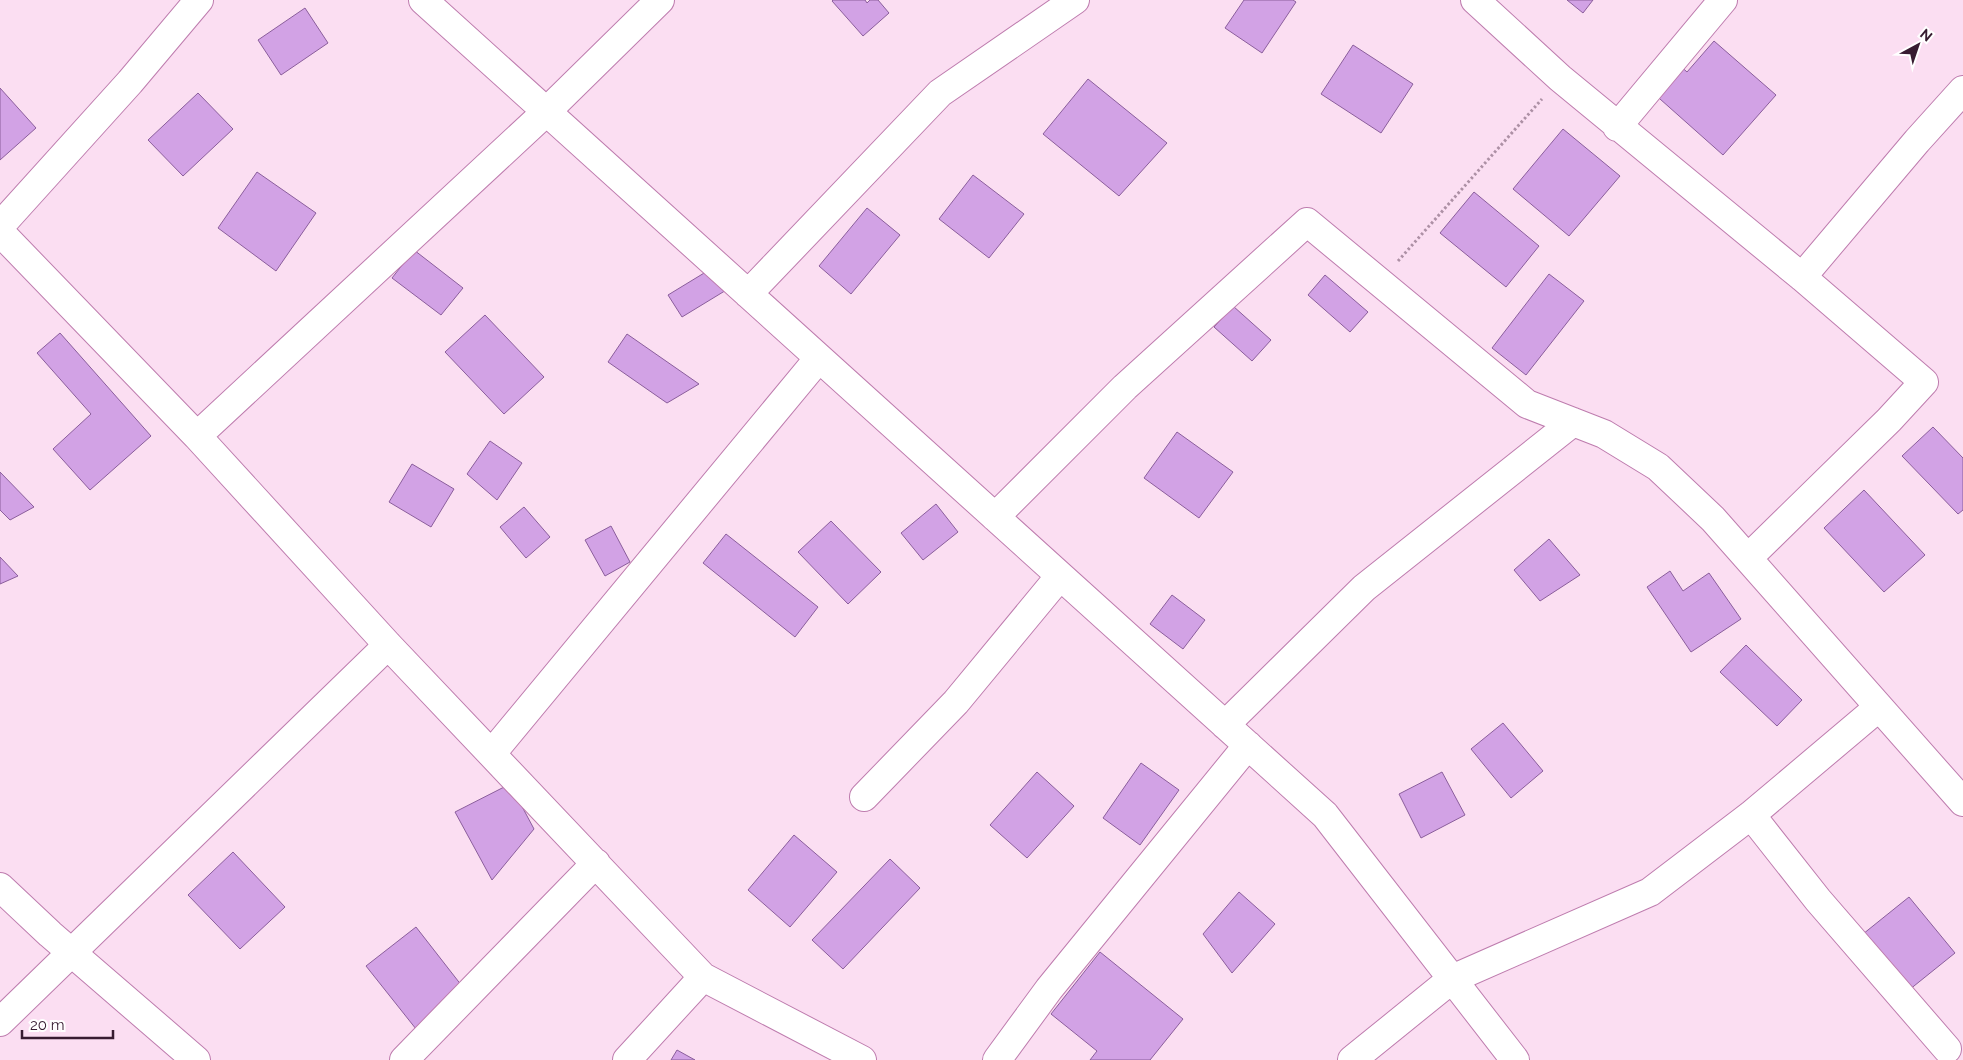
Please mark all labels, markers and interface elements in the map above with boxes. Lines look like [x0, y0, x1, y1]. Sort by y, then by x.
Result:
north arrow [1893, 20, 1943, 70]
text: N [1917, 25, 1936, 45]
scale bar [22, 1008, 114, 1040]
text: 20 m [30, 1016, 65, 1034]

